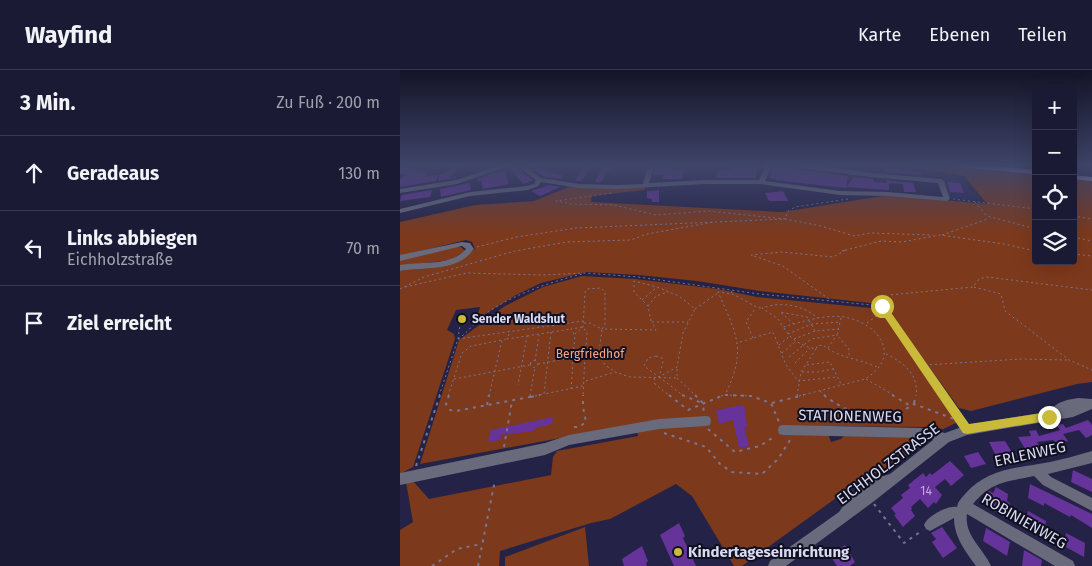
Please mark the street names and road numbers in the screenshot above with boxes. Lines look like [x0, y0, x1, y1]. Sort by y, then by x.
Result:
street label: STATIONENWEG [798, 406, 902, 426]
street label: EICHHOLZSTRASSE [833, 419, 943, 509]
street label: ERLENWEG [993, 438, 1067, 470]
street label: ROBINIENWEG [978, 489, 1070, 553]

